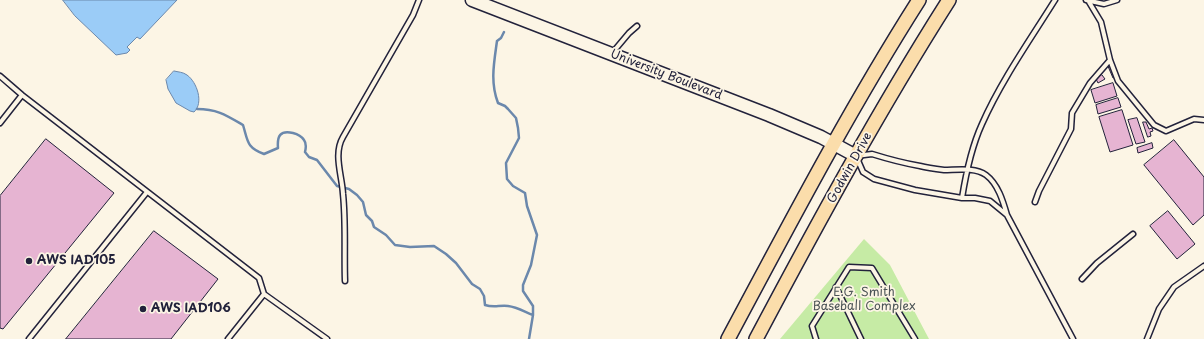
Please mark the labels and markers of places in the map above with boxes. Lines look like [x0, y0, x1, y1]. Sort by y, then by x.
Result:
place label: AWS IAD105 [37, 254, 116, 268]
marker: AWS IAD105 [24, 256, 34, 266]
place label: AWS IAD106 [151, 302, 231, 316]
marker: AWS IAD106 [138, 304, 148, 314]

